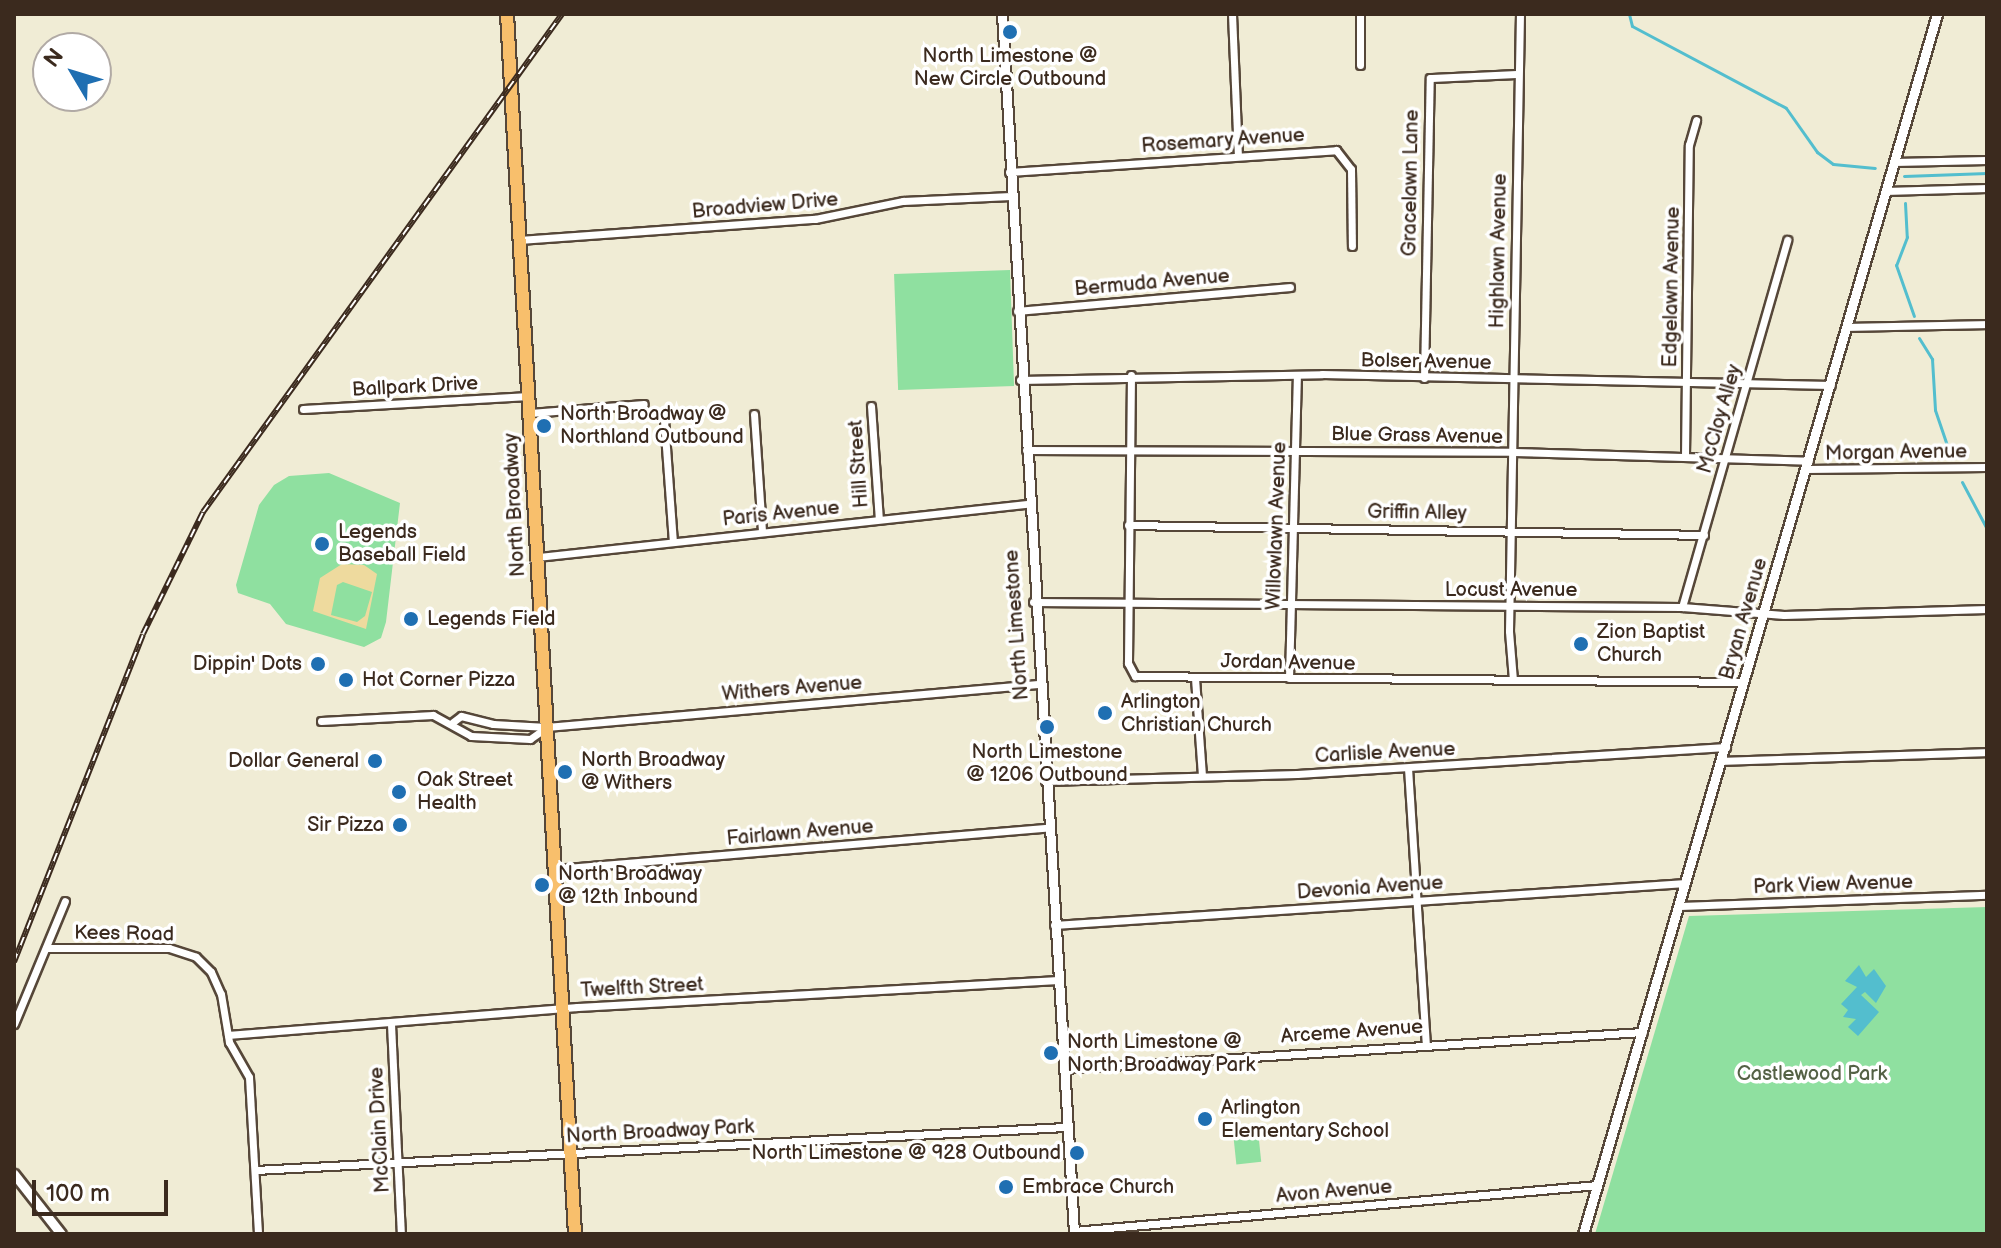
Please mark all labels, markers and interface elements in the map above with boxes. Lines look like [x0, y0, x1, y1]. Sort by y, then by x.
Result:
marker: North Limestone @ New Circle Outbound [1001, 23, 1019, 41]
north arrow [32, 32, 112, 112]
text: N [39, 43, 70, 73]
place label: North Limestone @ New Circle Outbound [914, 44, 1106, 91]
street label: Gracelawn Lane [1398, 109, 1424, 257]
street label: Rosemary Avenue [1140, 123, 1306, 159]
street label: Highlawn Avenue [1486, 173, 1512, 329]
street label: Broadview Drive [691, 188, 839, 224]
street label: Edgelawn Avenue [1659, 206, 1685, 368]
street label: Bermuda Avenue [1073, 264, 1231, 302]
street label: Bolser Avenue [1360, 349, 1492, 375]
street label: McCloy Alley [1693, 361, 1747, 477]
street label: Ballpark Drive [351, 372, 479, 402]
place label: North Broadway @ Northland Outbound [560, 402, 744, 449]
marker: North Broadway @ Northland Outbound [535, 417, 553, 435]
street label: Hill Street [844, 419, 874, 509]
street label: Blue Grass Avenue [1331, 423, 1503, 449]
street label: North Broadway [499, 432, 531, 578]
street label: Morgan Avenue [1825, 440, 1967, 466]
street label: Willowlawn Avenue [1262, 442, 1292, 610]
street label: Paris Avenue [721, 496, 841, 532]
street label: Griffin Alley [1367, 500, 1467, 526]
place label: Legends Baseball Field [338, 520, 466, 567]
marker: Legends Baseball Field [313, 535, 331, 553]
street label: North Limestone [1000, 549, 1034, 701]
street label: Bryan Avenue [1715, 555, 1773, 683]
street label: Locust Avenue [1445, 578, 1577, 602]
place label: Legends Field [427, 607, 555, 631]
marker: Legends Field [402, 610, 420, 628]
place label: Zion Baptist Church [1597, 620, 1705, 667]
marker: Zion Baptist Church [1572, 635, 1590, 653]
street label: Jordan Avenue [1220, 650, 1356, 676]
place label: Dippin' Dots [193, 652, 302, 676]
marker: Dippin' Dots [309, 655, 327, 673]
place label: Hot Corner Pizza [362, 668, 515, 692]
marker: Hot Corner Pizza [337, 671, 355, 689]
street label: Withers Avenue [721, 671, 863, 707]
place label: Arlington Christian Church [1121, 690, 1272, 737]
marker: Arlington Christian Church [1096, 704, 1114, 722]
marker: North Limestone @ 1206 Outbound [1038, 718, 1056, 736]
street label: Carlisle Avenue [1314, 737, 1456, 769]
place label: North Limestone @ 1206 Outbound [966, 740, 1128, 787]
place label: North Broadway @ Withers [581, 748, 725, 795]
place label: Dollar General [228, 749, 359, 773]
marker: Dollar General [366, 752, 384, 770]
marker: North Broadway @ Withers [556, 763, 574, 781]
place label: Oak Street Health [417, 768, 513, 815]
marker: Oak Street Health [388, 781, 410, 803]
place label: Sir Pizza [307, 813, 384, 837]
street label: Fairlawn Avenue [726, 815, 874, 851]
marker: Sir Pizza [391, 816, 409, 834]
place label: North Broadway @ 12th Inbound [558, 862, 702, 909]
street label: Park View Avenue [1752, 870, 1914, 900]
street label: Devonia Avenue [1296, 871, 1444, 905]
marker: North Broadway @ 12th Inbound [533, 876, 551, 894]
street label: Kees Road [74, 921, 174, 947]
street label: Twelfth Street [580, 973, 704, 1003]
street label: Arceme Avenue [1280, 1015, 1424, 1049]
place label: North Limestone @ North Broadway Park [1067, 1030, 1256, 1077]
marker: North Limestone @ North Broadway Park [1042, 1044, 1060, 1062]
park label: Castlewood Park [1737, 1062, 1887, 1086]
street label: McClain Drive [365, 1066, 395, 1194]
place label: Arlington Elementary School [1221, 1096, 1391, 1143]
marker: Arlington Elementary School [1196, 1110, 1214, 1128]
street label: North Broadway Park [565, 1115, 755, 1149]
place label: North Limestone @ 928 Outbound [752, 1141, 1061, 1165]
marker: North Limestone @ 928 Outbound [1068, 1144, 1086, 1162]
scale bar [36, 1164, 172, 1214]
place label: Embrace Church [1022, 1175, 1174, 1199]
street label: Avon Avenue [1275, 1175, 1393, 1209]
marker: Embrace Church [997, 1178, 1015, 1196]
text: 100 m [46, 1179, 110, 1208]

